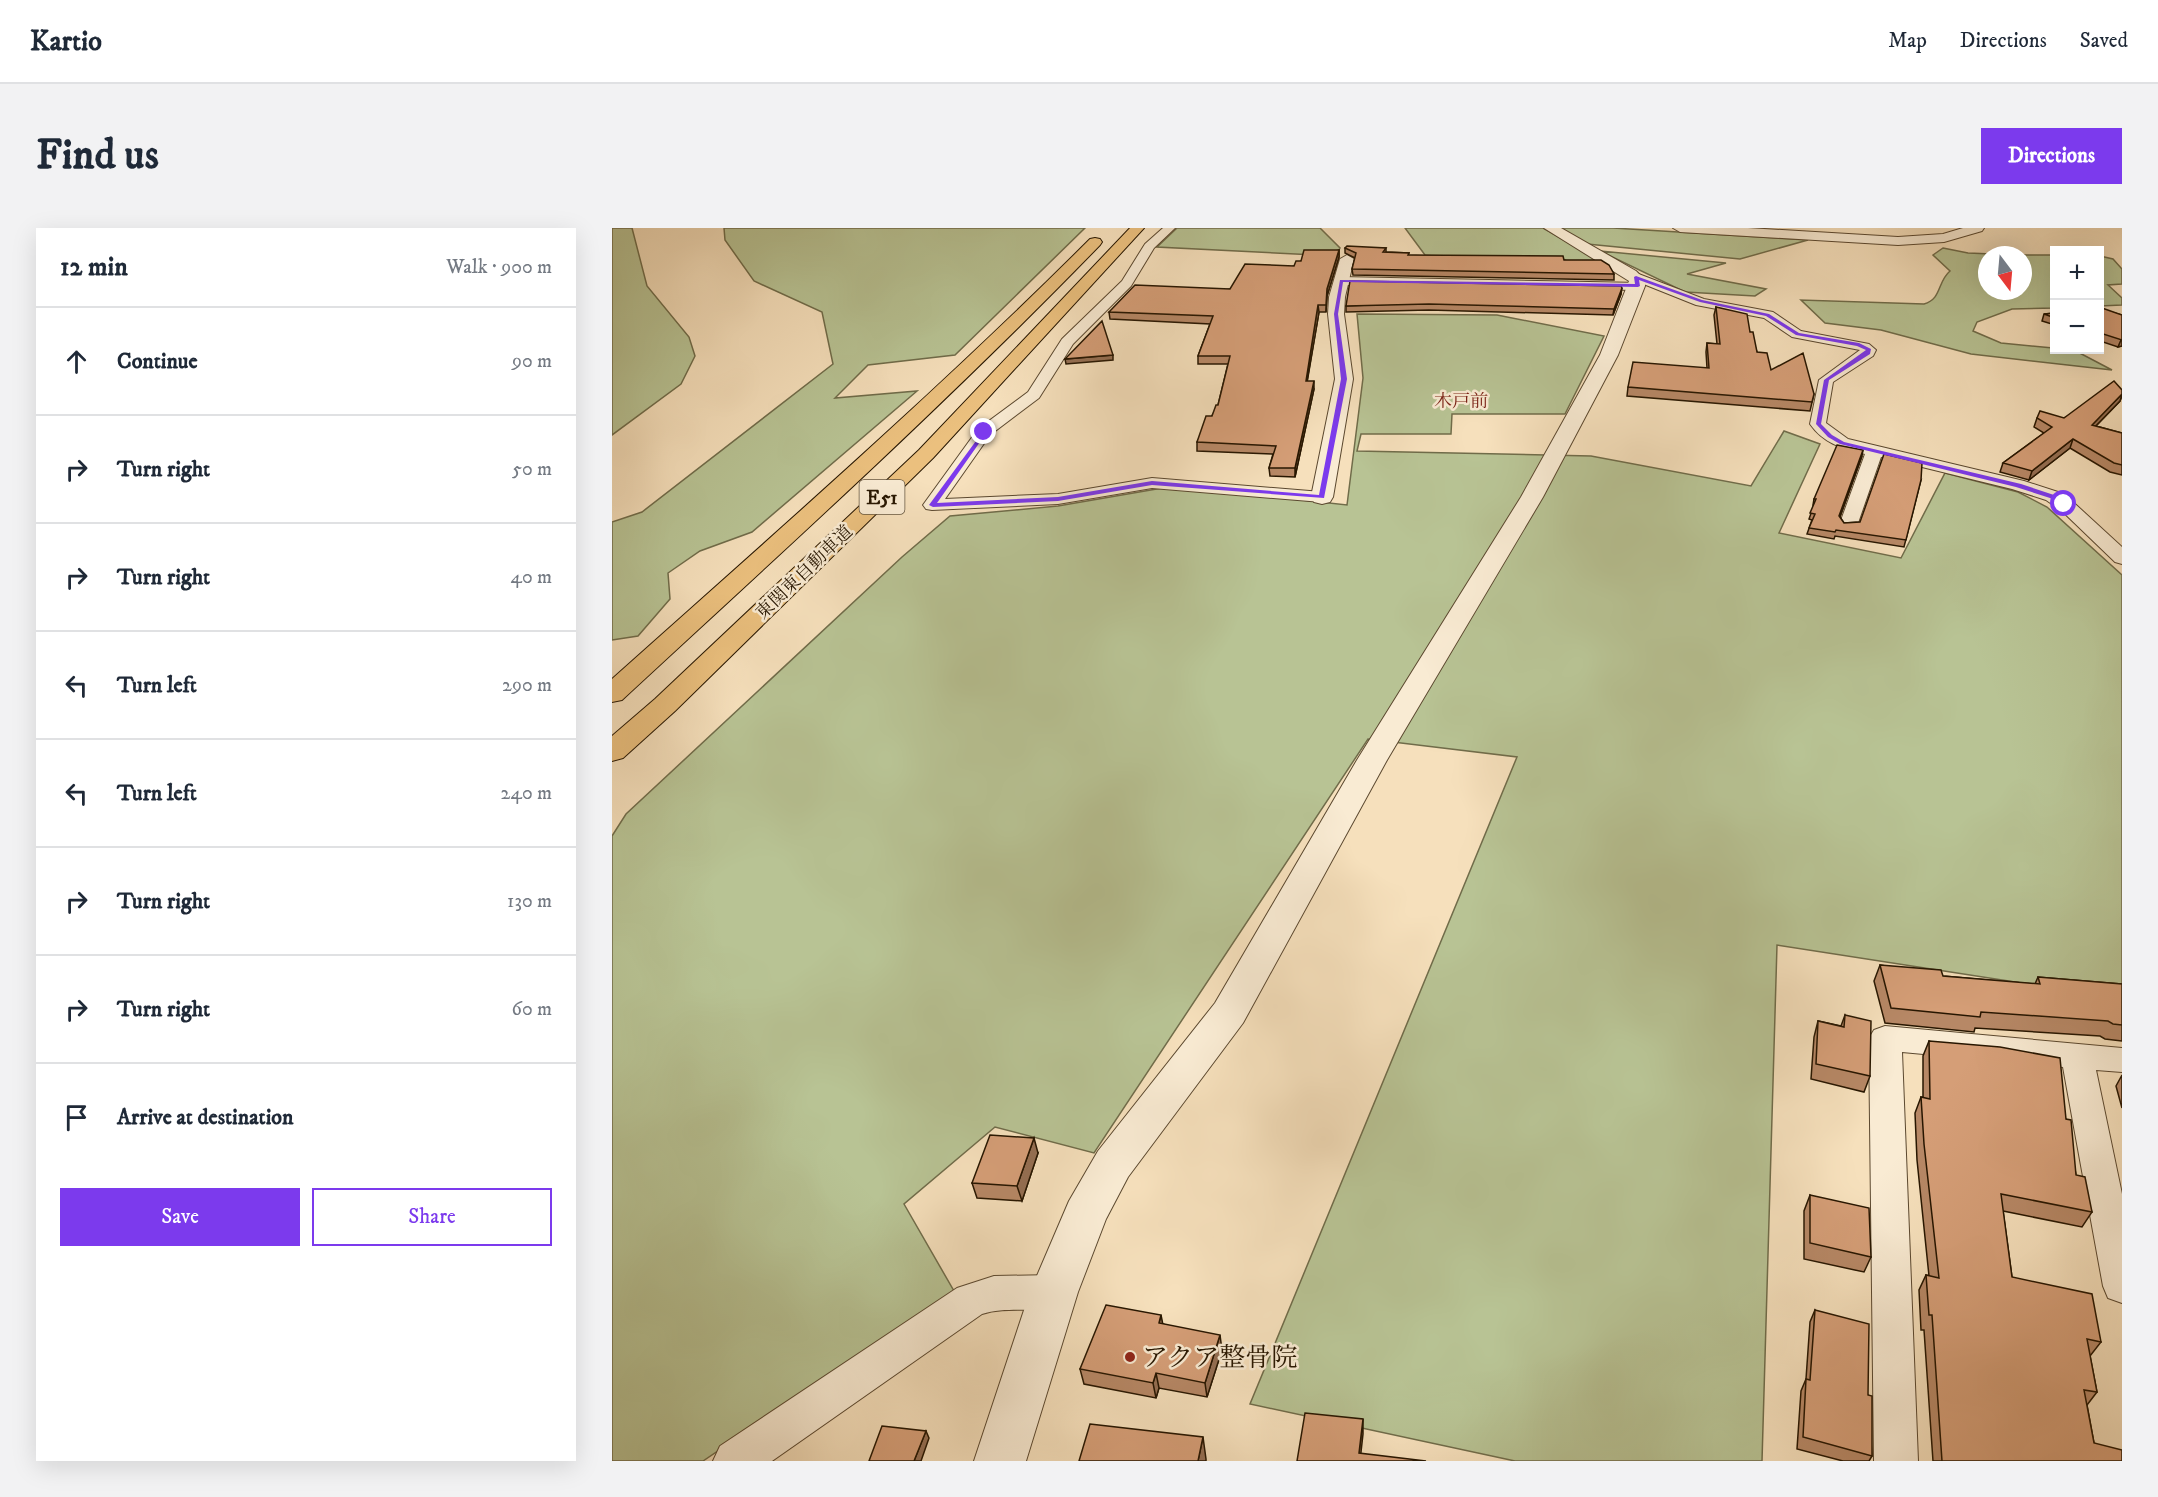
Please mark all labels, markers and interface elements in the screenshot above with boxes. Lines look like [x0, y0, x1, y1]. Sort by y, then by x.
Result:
text: Kartio [30, 24, 102, 59]
text: Map [1888, 28, 1927, 54]
text: Directions [1960, 28, 2047, 54]
text: Saved [2080, 28, 2128, 54]
button: Directions [1981, 128, 2122, 184]
text: Find us [36, 130, 159, 182]
north arrow [1978, 246, 2032, 300]
map controls [2050, 246, 2104, 354]
button: + [2050, 246, 2104, 300]
text: 12 min [60, 251, 128, 284]
text: Walk · 900 m [446, 255, 552, 280]
button: − [2050, 300, 2104, 354]
icon: ahead [60, 345, 93, 378]
text: Continue [117, 348, 198, 375]
text: 90 m [512, 349, 552, 374]
district label: 木戸前 [1434, 391, 1488, 413]
route end [970, 418, 996, 444]
icon: right [60, 453, 93, 486]
text: Turn right [117, 456, 210, 483]
text: 50 m [512, 457, 552, 482]
road number: E51 [860, 480, 904, 514]
route start [2050, 490, 2076, 516]
street label: 東関東自動車道 [752, 521, 858, 624]
icon: right [60, 561, 93, 594]
text: Turn right [117, 564, 210, 591]
text: 40 m [510, 565, 552, 590]
icon: left [60, 669, 93, 702]
text: Turn left [117, 672, 197, 699]
text: 290 m [502, 673, 552, 698]
icon: left [60, 777, 93, 810]
text: Turn left [117, 780, 197, 807]
text: 240 m [501, 781, 552, 806]
icon: right [60, 885, 93, 918]
text: Turn right [117, 888, 210, 915]
text: 130 m [507, 889, 552, 914]
icon: right [60, 993, 93, 1026]
text: Turn right [117, 996, 210, 1023]
text: 60 m [512, 997, 552, 1022]
icon: arrive [60, 1101, 93, 1134]
text: Arrive at destination [117, 1104, 294, 1131]
button: Save [60, 1188, 300, 1246]
button: Share [312, 1188, 552, 1246]
place label: アクア整骨院 [1142, 1342, 1297, 1375]
marker: アクア整骨院 [1123, 1350, 1137, 1364]

